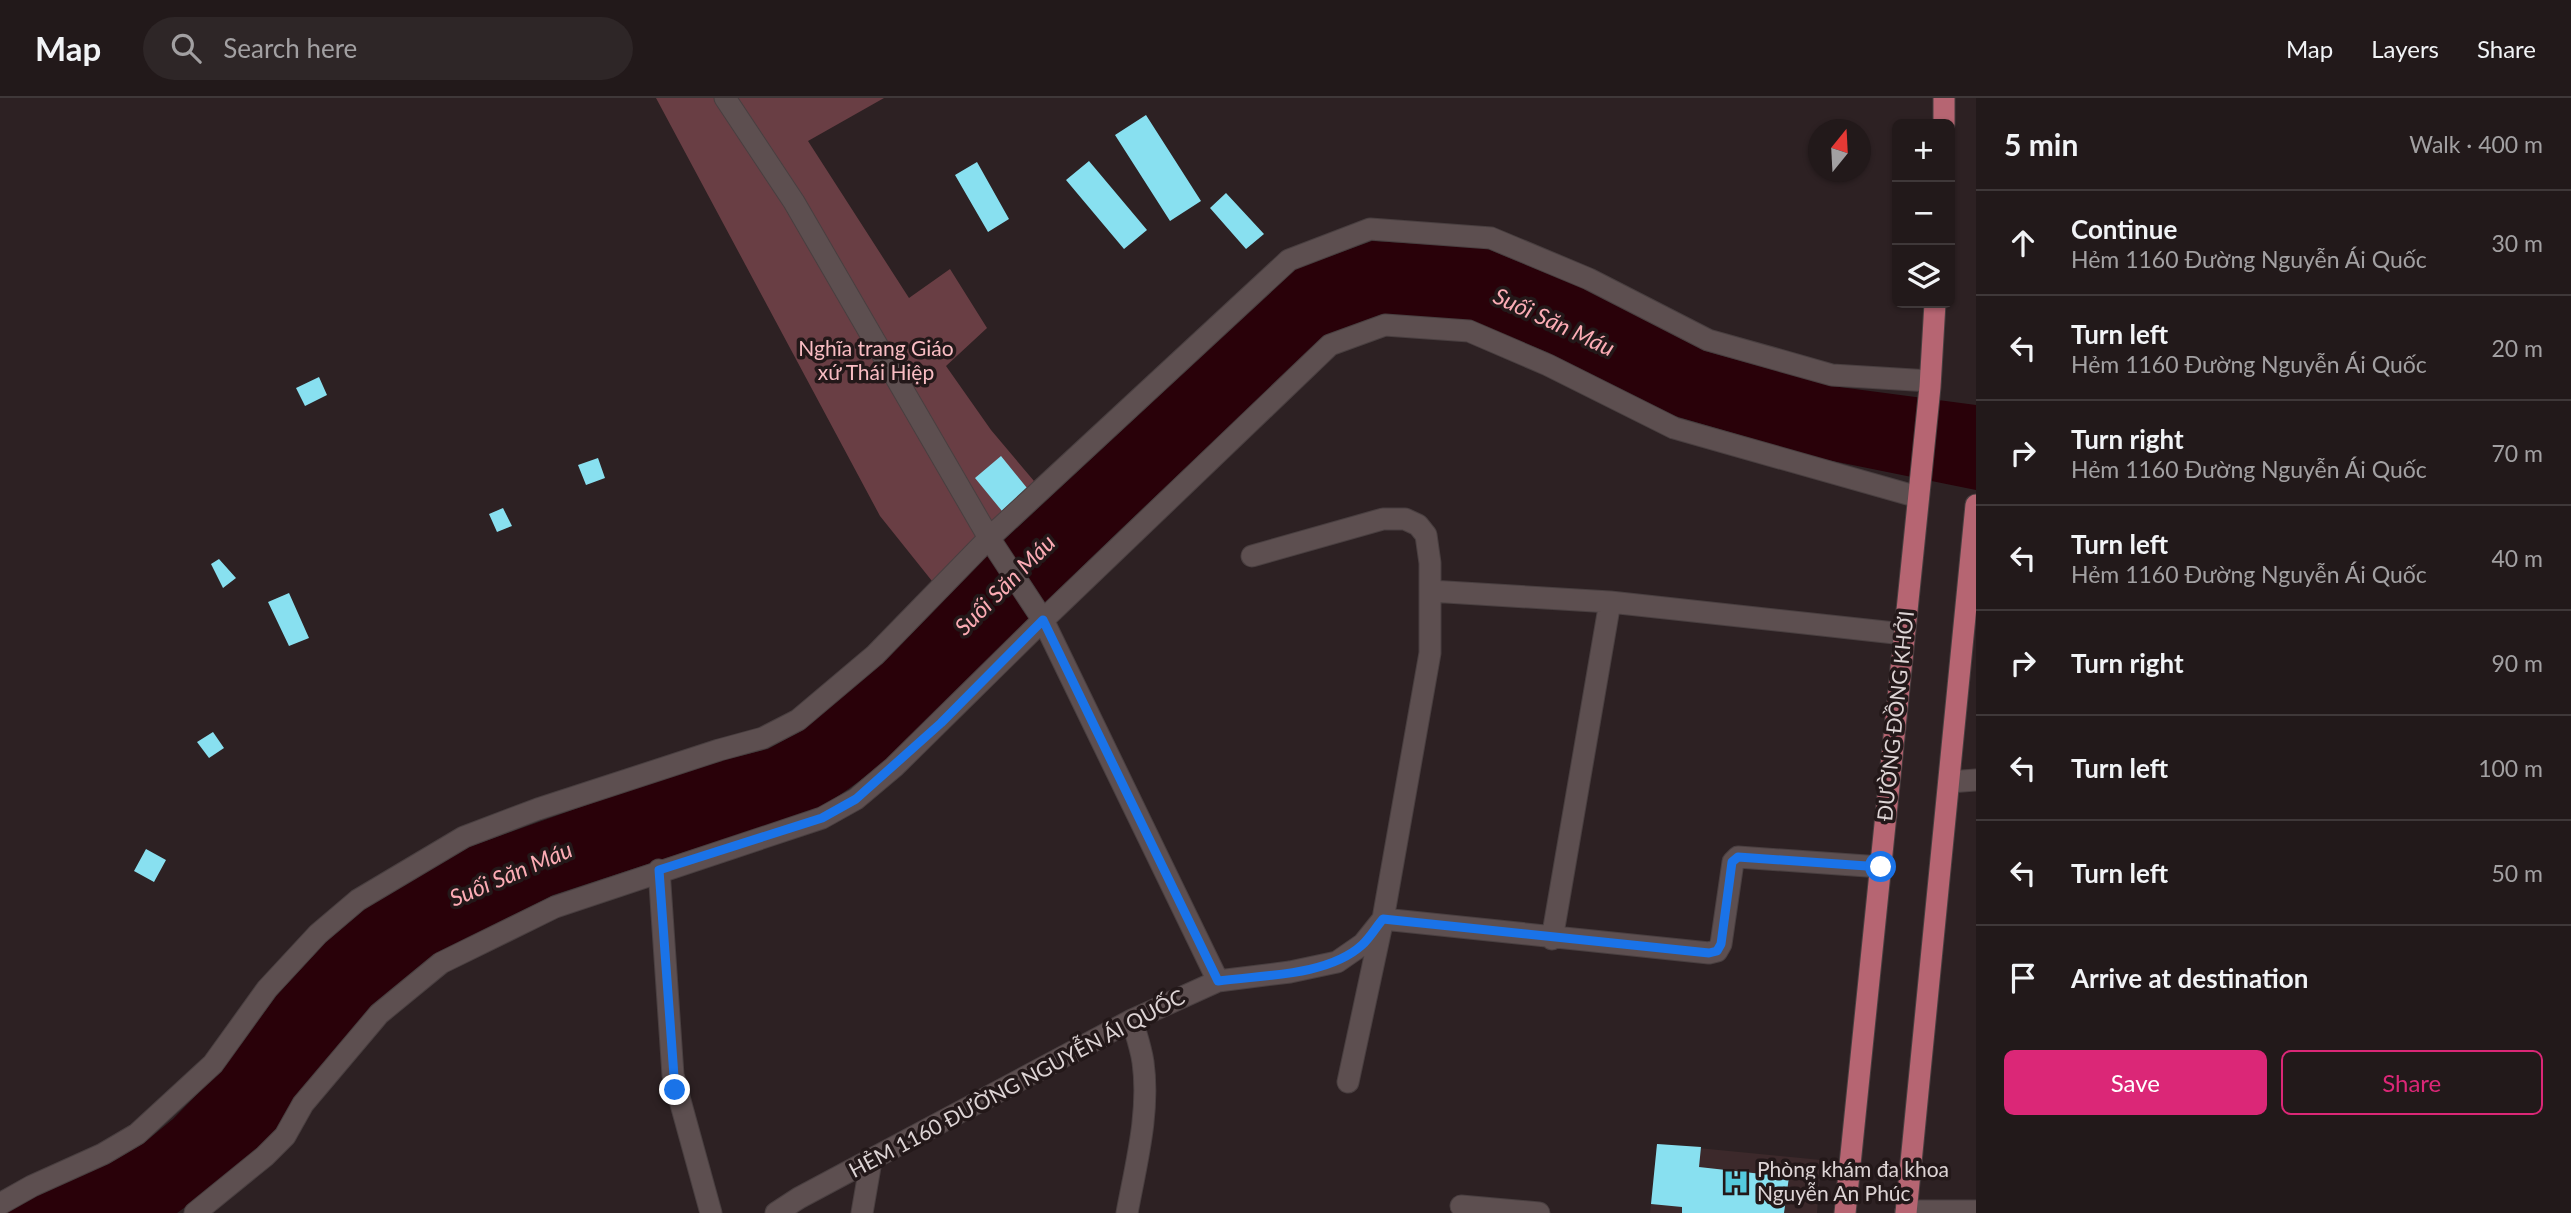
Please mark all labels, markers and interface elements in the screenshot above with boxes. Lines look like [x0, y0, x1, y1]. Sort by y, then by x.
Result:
search box [143, 17, 633, 80]
text: Map [35, 28, 101, 68]
icon: search [167, 29, 205, 67]
text: Search here [223, 32, 357, 64]
text: Map [2286, 34, 2333, 63]
text: Layers [2371, 34, 2439, 63]
text: Share [2477, 34, 2536, 63]
north arrow [1808, 119, 1871, 182]
map controls [1892, 119, 1955, 308]
button: + [1892, 119, 1955, 182]
text: 5 min [2004, 126, 2078, 162]
text: Walk · 400 m [2409, 130, 2543, 158]
button: − [1892, 182, 1955, 245]
text: Continue [2071, 213, 2177, 245]
icon: ahead [2004, 224, 2042, 262]
text: 30 m [2492, 229, 2543, 257]
button: layers [1892, 245, 1955, 308]
text: Hẻm 1160 Đường Nguyễn Ái Quốc [2071, 245, 2427, 273]
water label: Suối Săn Máu [1489, 281, 1620, 361]
text: Turn left [2071, 318, 2168, 350]
icon: left [2004, 329, 2042, 367]
text: 20 m [2492, 334, 2543, 362]
park label: Nghĩa trang Giáo xứ Thái Hiệp [798, 335, 954, 384]
text: Hẻm 1160 Đường Nguyễn Ái Quốc [2071, 350, 2427, 378]
text: Turn right [2071, 423, 2184, 455]
icon: right [2004, 434, 2042, 472]
text: 70 m [2492, 439, 2543, 467]
text: Hẻm 1160 Đường Nguyễn Ái Quốc [2071, 455, 2427, 483]
water label: Suối Săn Máu [948, 528, 1060, 640]
text: Turn left [2071, 528, 2168, 560]
icon: left [2004, 539, 2042, 577]
text: 40 m [2492, 544, 2543, 572]
text: Hẻm 1160 Đường Nguyễn Ái Quốc [2071, 560, 2427, 588]
street label: ĐƯỜNG ĐỒNG KHỞI [1871, 609, 1918, 822]
icon: right [2004, 644, 2042, 682]
text: Turn right [2071, 647, 2184, 679]
text: 90 m [2492, 649, 2543, 677]
icon: left [2004, 749, 2042, 787]
text: Turn left [2071, 752, 2168, 784]
text: 100 m [2478, 754, 2543, 782]
water label: Suối Săn Máu [445, 835, 576, 911]
route start [1865, 851, 1896, 882]
icon: left [2004, 854, 2042, 892]
text: Turn left [2071, 857, 2168, 889]
text: 50 m [2492, 859, 2543, 887]
icon: arrive [2004, 959, 2042, 997]
text: Arrive at destination [2071, 962, 2308, 994]
street label: HẺM 1160 ĐƯỜNG NGUYỄN ÁI QUỐC [843, 981, 1188, 1182]
button: Save [2004, 1050, 2267, 1115]
button: Share [2281, 1050, 2543, 1115]
route end [659, 1074, 690, 1105]
place label: Phòng khám đa khoa Nguyễn An Phúc [1757, 1156, 1949, 1205]
hospital icon: Phòng khám đa khoa Nguyễn An Phúc [1721, 1167, 1751, 1197]

